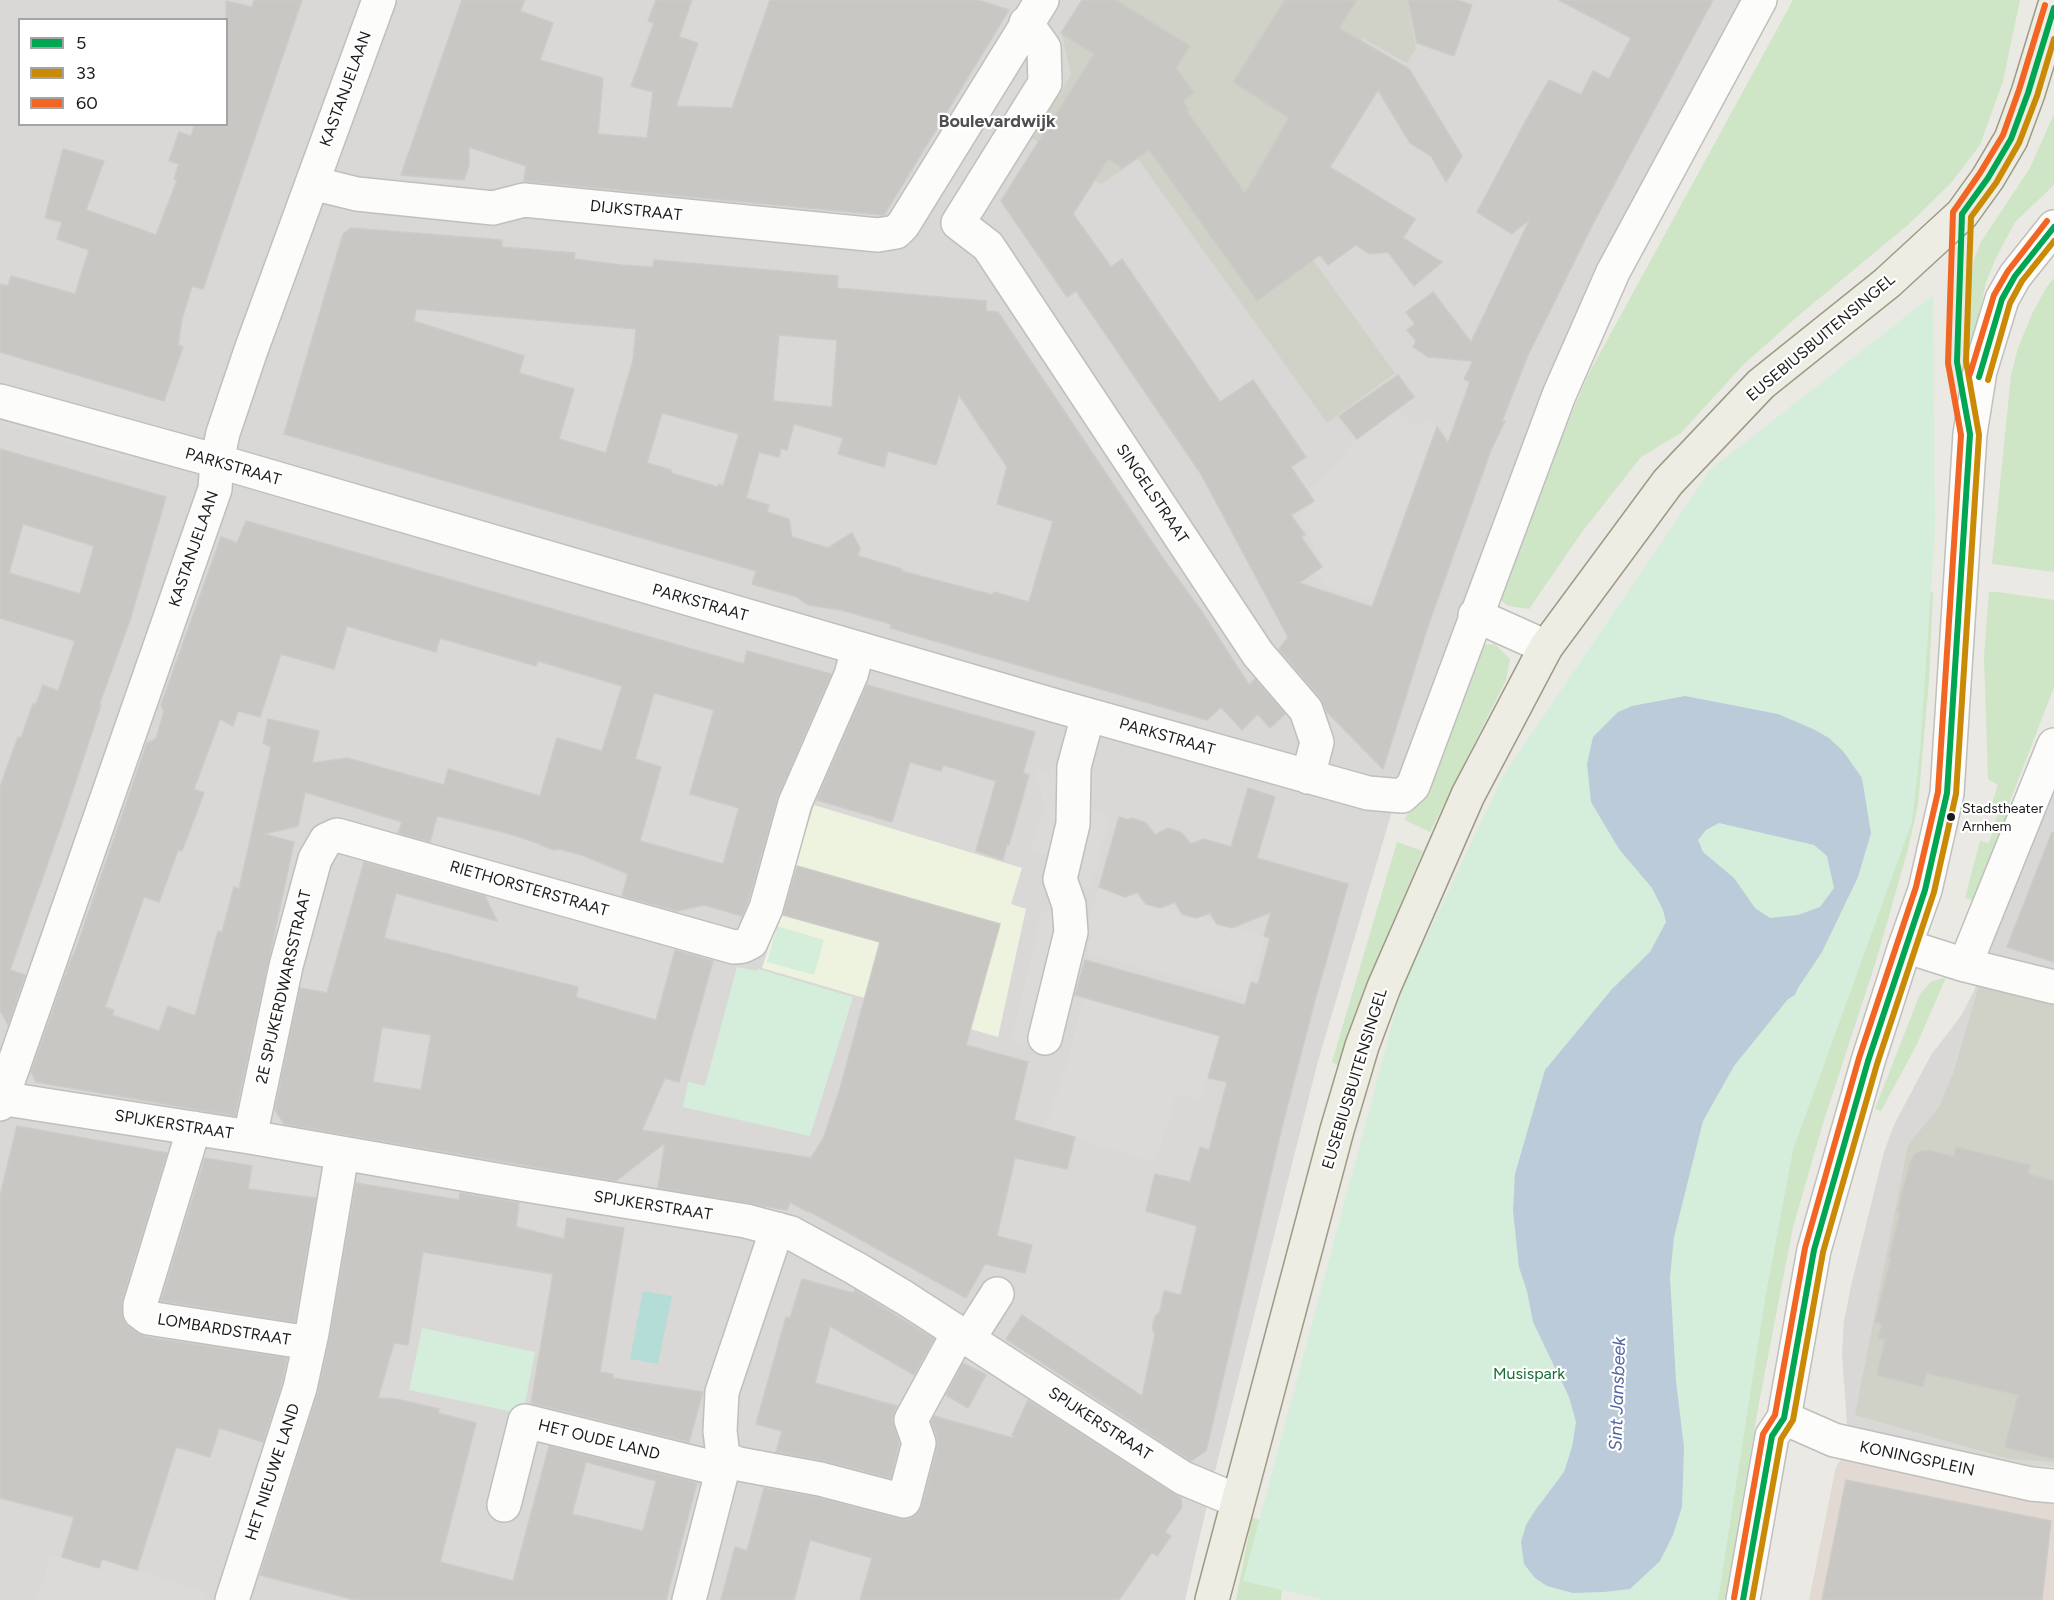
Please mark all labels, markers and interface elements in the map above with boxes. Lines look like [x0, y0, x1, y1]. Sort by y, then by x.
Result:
legend [18, 18, 228, 126]
street label: KASTANJELAAN [316, 29, 376, 149]
text: 5 [76, 32, 86, 54]
text: 33 [76, 62, 96, 84]
text: 60 [76, 92, 98, 114]
district label: Boulevardwijk [938, 111, 1056, 133]
street label: DIJKSTRAAT [589, 197, 683, 225]
street label: EUSEBIUSBUITENSINGEL [1743, 270, 1899, 406]
street label: SINGELSTRAAT [1112, 441, 1192, 547]
street label: PARKSTRAAT [183, 444, 283, 490]
street label: KASTANJELAAN [165, 488, 223, 610]
street label: PARKSTRAAT [650, 580, 750, 626]
street label: PARKSTRAAT [1117, 714, 1217, 760]
place label: Stadstheater Arnhem [1962, 801, 2043, 834]
marker: Stadstheater Arnhem [1945, 811, 1957, 823]
street label: RIETHORSTERSTRAAT [447, 857, 611, 921]
street label: 2E SPIJKERDWARSSTRAAT [252, 888, 316, 1086]
street label: EUSEBIUSBUITENSINGEL [1318, 986, 1392, 1172]
street label: SPIJKERSTRAAT [113, 1106, 235, 1144]
street label: SPIJKERSTRAAT [592, 1187, 714, 1225]
street label: LOMBARDSTRAAT [156, 1310, 292, 1350]
water label: Sint Jansbeek [1605, 1337, 1631, 1451]
park label: Musispark [1493, 1364, 1565, 1384]
street label: SPIJKERSTRAAT [1044, 1383, 1156, 1465]
street label: HET NIEUWE LAND [242, 1401, 304, 1543]
street label: HET OUDE LAND [536, 1416, 662, 1464]
street label: KONINGSPLEIN [1858, 1437, 1976, 1481]

